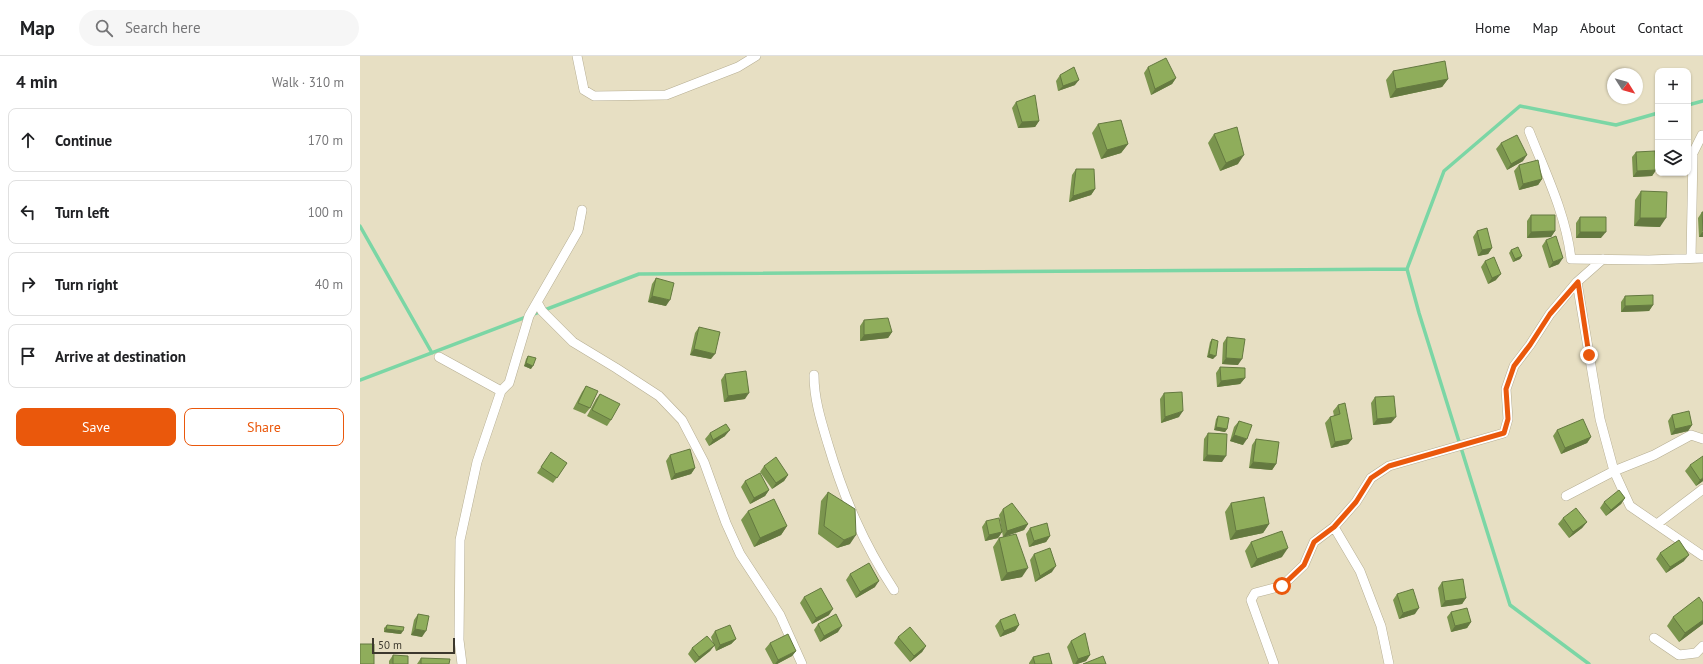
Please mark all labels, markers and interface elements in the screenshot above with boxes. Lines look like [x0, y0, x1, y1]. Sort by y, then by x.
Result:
search box [79, 10, 359, 46]
text: Map [20, 16, 55, 40]
icon: search [93, 17, 115, 39]
text: Search here [125, 18, 201, 37]
text: Home [1475, 19, 1510, 37]
text: Map [1532, 19, 1558, 37]
text: About [1580, 19, 1616, 37]
text: Contact [1638, 19, 1683, 37]
north arrow [1607, 68, 1643, 104]
map controls [1655, 68, 1691, 176]
button: + [1655, 68, 1691, 104]
text: 4 min [16, 71, 57, 93]
text: Walk · 310 m [272, 74, 344, 91]
button: − [1655, 104, 1691, 140]
icon: ahead [17, 129, 39, 151]
text: Continue [55, 131, 112, 150]
text: 170 m [308, 132, 343, 149]
button: layers [1655, 140, 1691, 176]
icon: left [17, 201, 39, 223]
text: Turn left [55, 203, 109, 222]
text: 100 m [308, 204, 343, 221]
icon: right [17, 273, 39, 295]
text: Turn right [55, 275, 118, 294]
text: 40 m [315, 276, 343, 293]
icon: arrive [17, 345, 39, 367]
route end [1580, 346, 1598, 364]
text: Arrive at destination [55, 347, 186, 366]
button: Save [16, 408, 176, 446]
button: Share [184, 408, 344, 446]
route start [1273, 577, 1291, 595]
scale bar [372, 636, 455, 655]
text: 50 m [378, 638, 402, 652]

